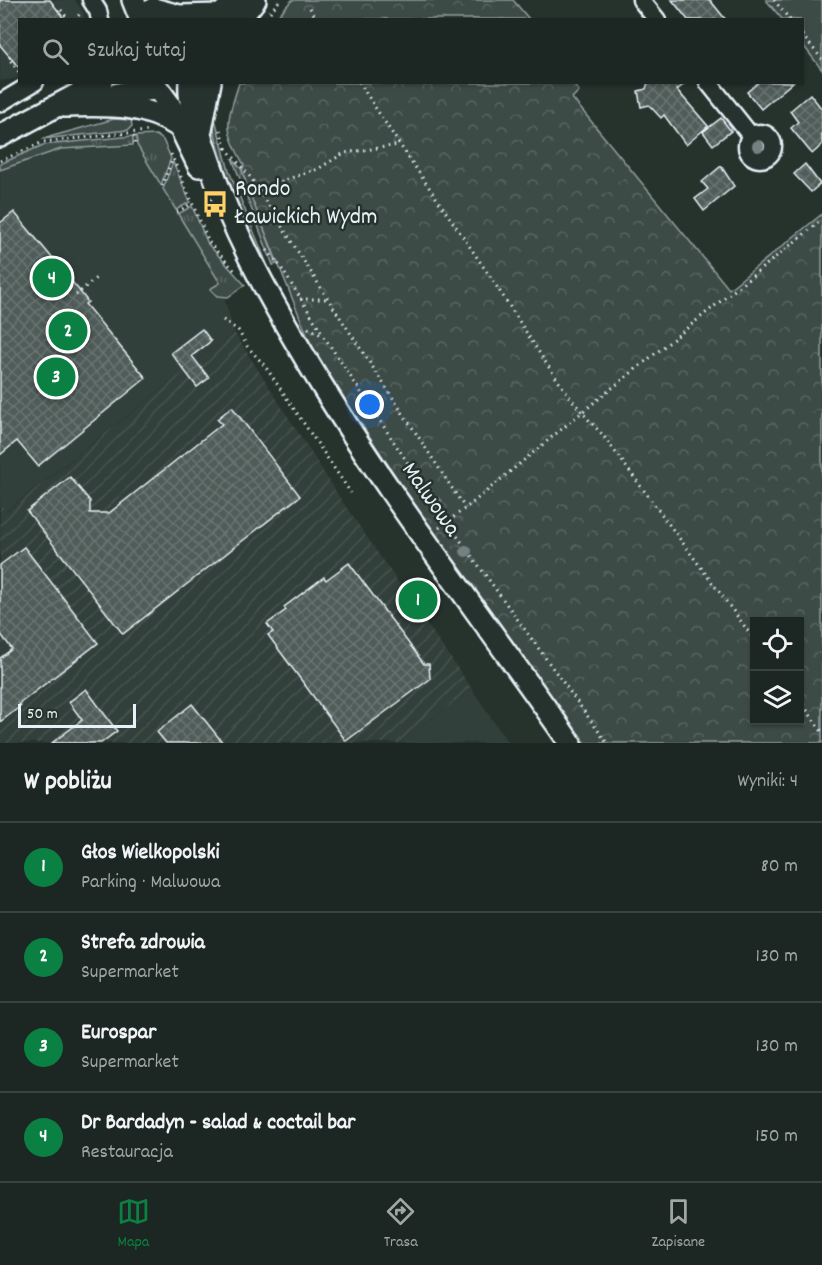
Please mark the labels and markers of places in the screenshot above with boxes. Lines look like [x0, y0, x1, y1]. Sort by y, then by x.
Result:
place label: Rondo Ławickich Wydm [234, 173, 378, 235]
bus stop icon: Rondo Ławickich Wydm [200, 189, 230, 219]
pin: 4 [32, 256, 72, 300]
pin: 2 [48, 308, 88, 354]
pin: 3 [36, 354, 76, 400]
pin: 1 [398, 578, 438, 622]

